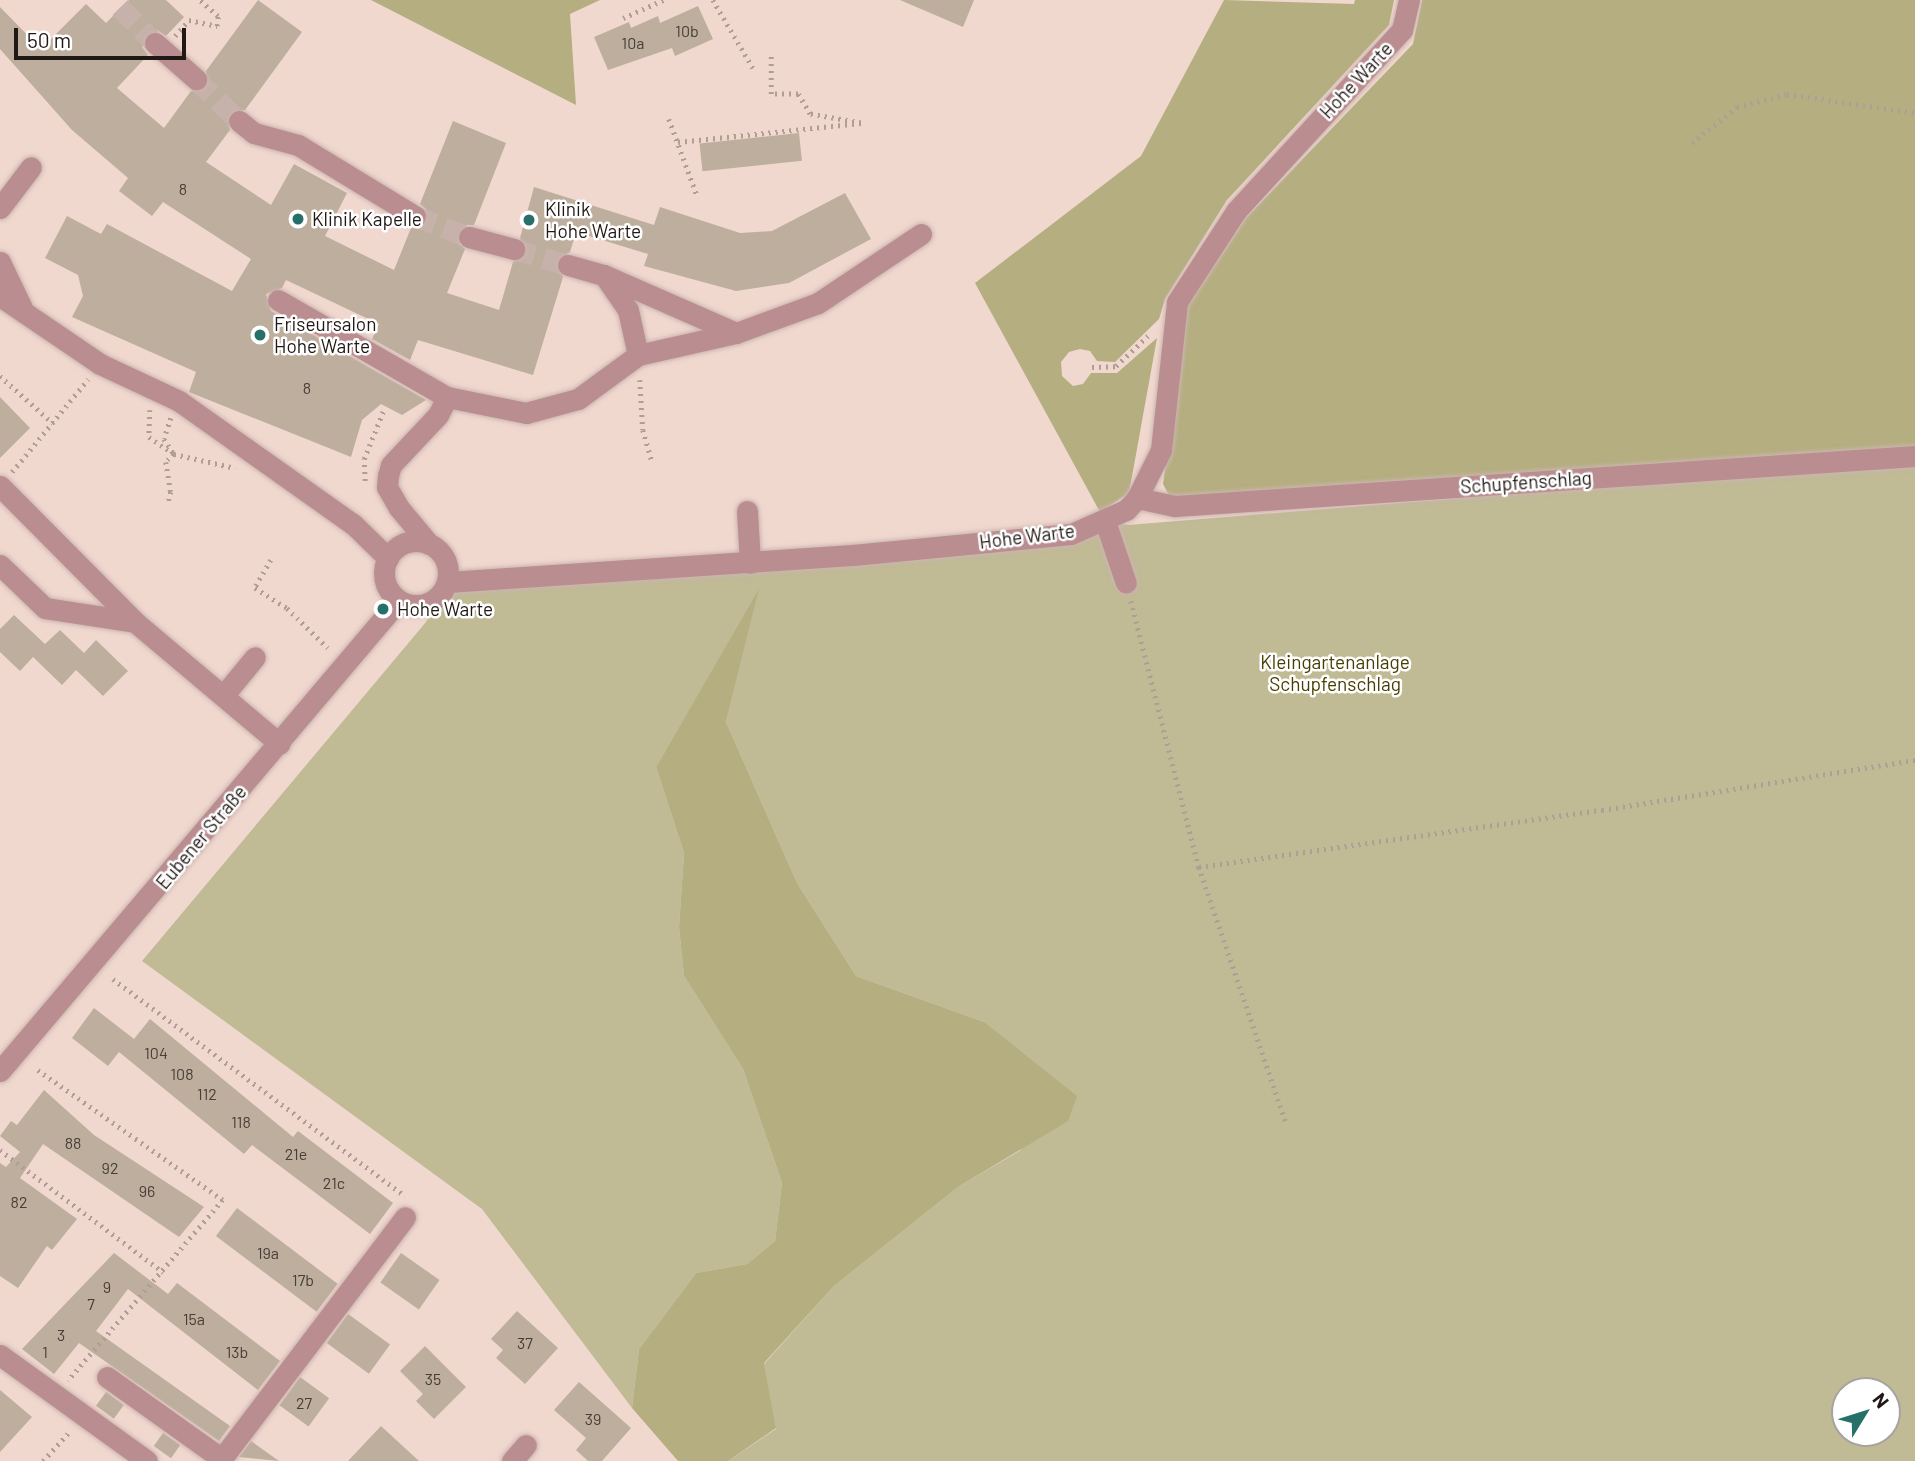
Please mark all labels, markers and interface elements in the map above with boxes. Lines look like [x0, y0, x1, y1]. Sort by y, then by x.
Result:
scale bar [18, 14, 189, 58]
house number: 10b [675, 21, 699, 41]
text: 50 m [27, 27, 71, 52]
house number: 10a [622, 33, 644, 53]
street label: Hohe Warte [1315, 37, 1397, 123]
house number: 8 [179, 179, 187, 199]
place label: Klinik Hohe Warte [545, 198, 641, 242]
place label: Klinik Kapelle [312, 208, 422, 230]
marker: Klinik Hohe Warte [519, 210, 539, 230]
marker: Klinik Kapelle [290, 211, 306, 227]
place label: Friseursalon Hohe Warte [274, 313, 376, 357]
marker: Friseursalon Hohe Warte [252, 327, 268, 343]
house number: 8 [303, 378, 311, 398]
street label: Schupfenschlag [1460, 466, 1592, 498]
street label: Hohe Warte [978, 519, 1076, 553]
place label: Hohe Warte [397, 598, 493, 620]
marker: Hohe Warte [375, 601, 391, 617]
park label: Kleingartenanlage Schupfenschlag [1260, 651, 1410, 695]
street label: Eubener Straße [151, 781, 251, 893]
house number: 104 [144, 1043, 168, 1063]
house number: 108 [171, 1064, 193, 1084]
house number: 112 [197, 1084, 217, 1104]
house number: 118 [231, 1112, 251, 1132]
house number: 88 [65, 1133, 81, 1153]
house number: 21e [285, 1144, 307, 1164]
house number: 92 [102, 1158, 118, 1178]
house number: 21c [323, 1173, 345, 1193]
house number: 96 [139, 1181, 155, 1201]
house number: 82 [11, 1192, 27, 1212]
house number: 19a [257, 1243, 279, 1263]
house number: 17b [292, 1270, 314, 1290]
house number: 9 [103, 1277, 111, 1297]
house number: 7 [87, 1294, 95, 1314]
house number: 15a [183, 1309, 205, 1329]
house number: 3 [57, 1325, 65, 1345]
house number: 37 [517, 1333, 533, 1353]
house number: 1 [42, 1342, 48, 1362]
house number: 13b [226, 1342, 248, 1362]
house number: 35 [425, 1369, 441, 1389]
north arrow [1831, 1377, 1901, 1447]
text: N [1868, 1388, 1894, 1412]
house number: 27 [296, 1393, 312, 1413]
house number: 39 [585, 1409, 601, 1429]

